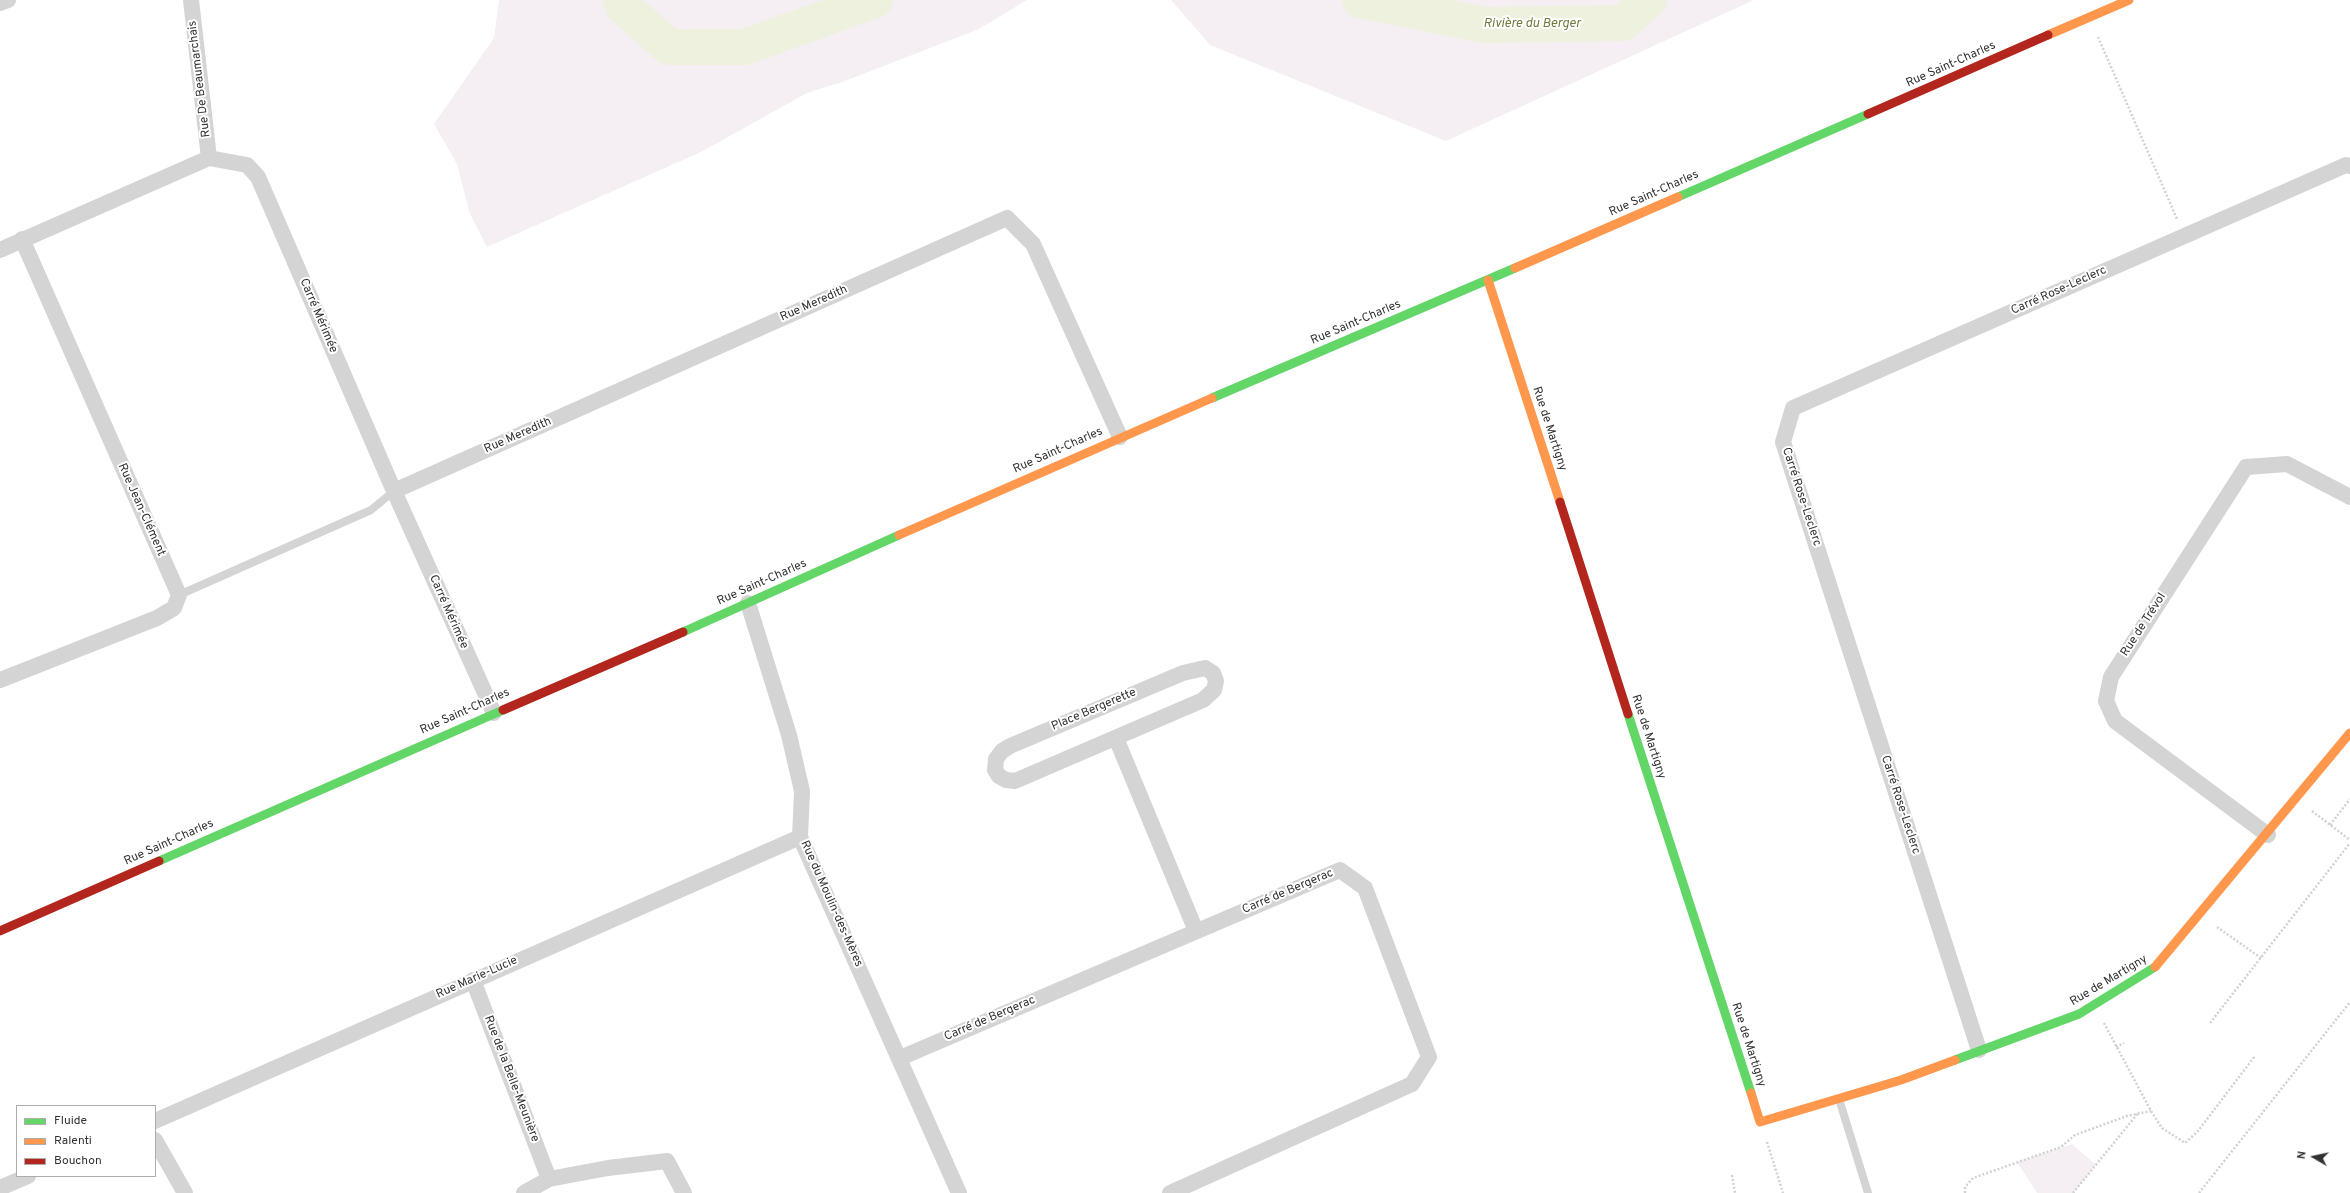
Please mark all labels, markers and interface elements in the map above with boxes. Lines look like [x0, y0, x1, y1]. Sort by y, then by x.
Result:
water label: Rivière du Berger [1483, 16, 1581, 32]
street label: Rue De Beaumarchais [186, 20, 214, 138]
street label: Rue Saint-Charles [1904, 39, 1998, 91]
street label: Rue Saint-Charles [1607, 168, 1701, 220]
street label: Carré Rose-Leclerc [2009, 263, 2109, 319]
street label: Carré Mérimée [296, 277, 340, 355]
street label: Rue Meredith [778, 283, 850, 325]
street label: Rue Saint-Charles [1309, 298, 1403, 348]
street label: Rue de Martigny [1529, 385, 1569, 473]
street label: Rue Meredith [482, 415, 554, 457]
street label: Rue Saint-Charles [1011, 425, 1105, 477]
street label: Carré Rose-Leclerc [1778, 446, 1824, 548]
street label: Rue Jean-Clément [114, 461, 168, 559]
street label: Rue Saint-Charles [715, 557, 809, 609]
street label: Carré Mérimée [425, 573, 471, 651]
street label: Rue de Trévol [2118, 591, 2170, 659]
street label: Rue Saint-Charles [418, 686, 512, 738]
street label: Place Bergerette [1049, 686, 1139, 734]
street label: Rue de Martigny [1628, 693, 1668, 781]
street label: Carré Rose-Leclerc [1877, 754, 1923, 856]
street label: Rue Saint-Charles [122, 817, 216, 869]
street label: Rue du Moulin-des-Mères [797, 839, 865, 969]
street label: Carré de Bergerac [1240, 866, 1336, 918]
street label: Rue de Martigny [2068, 952, 2150, 1010]
street label: Rue Marie-Lucie [434, 954, 520, 1002]
street label: Carré de Bergerac [942, 993, 1038, 1045]
street label: Rue de Martigny [1728, 1001, 1768, 1089]
street label: Rue de la Belle-Meunière [480, 1014, 542, 1144]
legend [16, 1105, 156, 1177]
text: Fluide [54, 1113, 87, 1129]
text: Ralenti [54, 1133, 92, 1149]
north arrow [2294, 1137, 2334, 1177]
text: N [2295, 1150, 2310, 1160]
text: Bouchon [54, 1153, 102, 1169]

